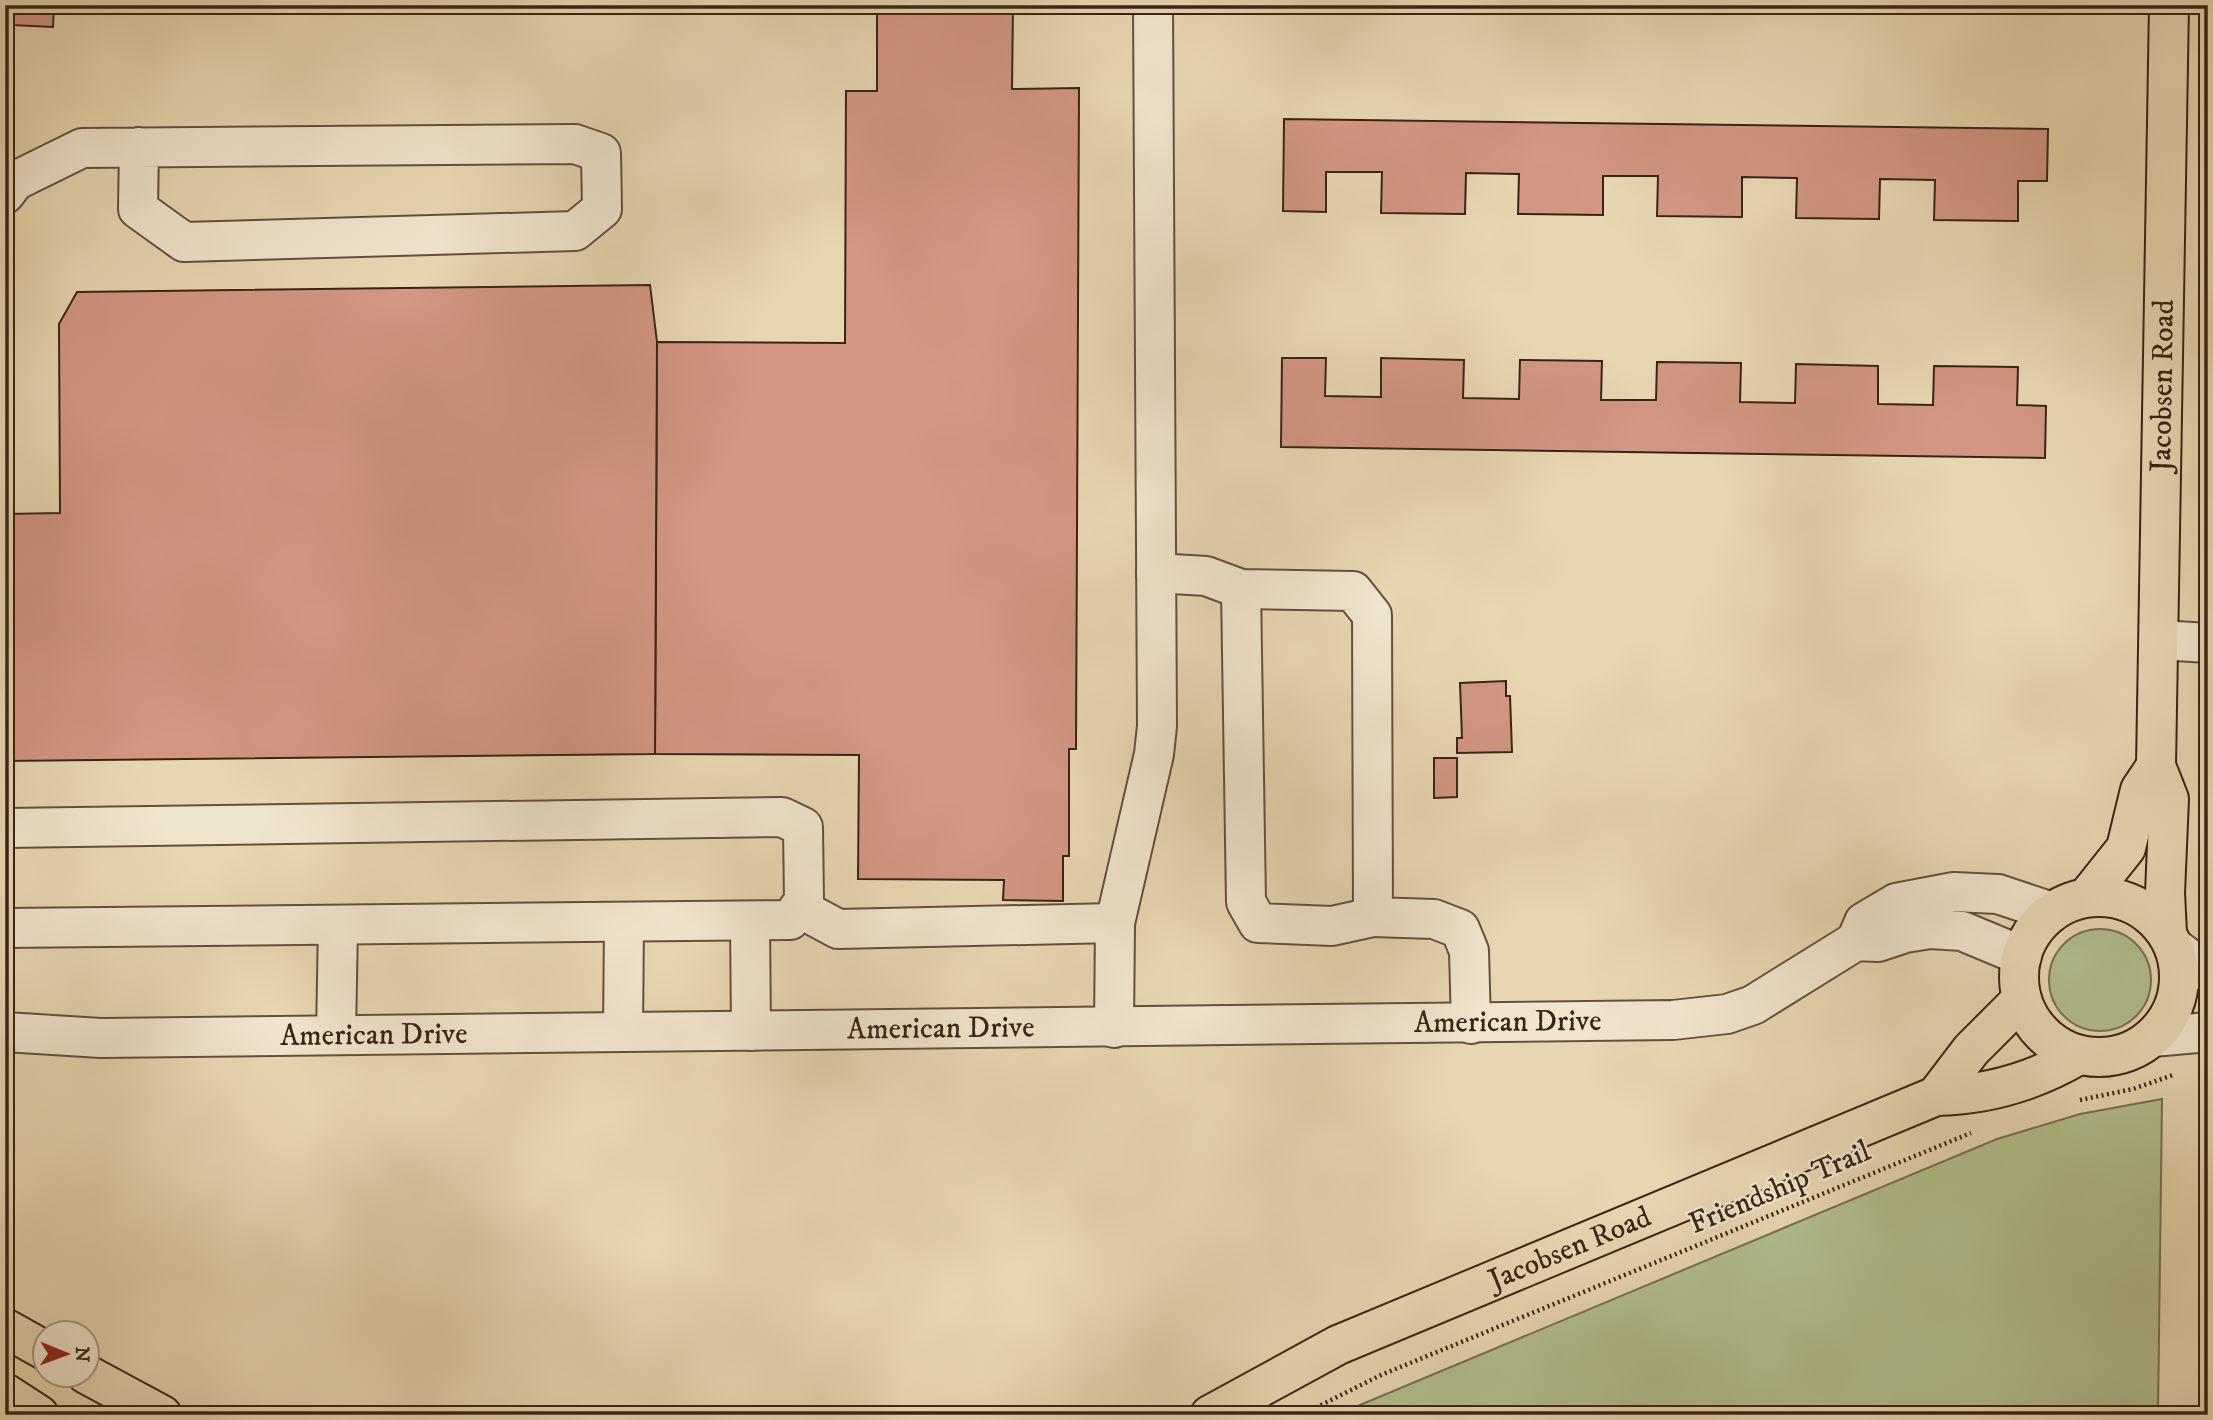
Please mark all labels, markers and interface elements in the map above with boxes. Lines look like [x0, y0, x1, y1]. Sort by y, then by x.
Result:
street label: Jacobsen Road [2142, 299, 2182, 475]
street label: American Drive [1414, 1002, 1602, 1041]
street label: American Drive [847, 1009, 1035, 1048]
street label: American Drive [280, 1015, 468, 1054]
street label: Friendship Trail [1683, 1133, 1877, 1243]
street label: Jacobsen Road [1480, 1198, 1657, 1300]
north arrow [32, 1318, 102, 1388]
text: N [70, 1346, 93, 1363]

